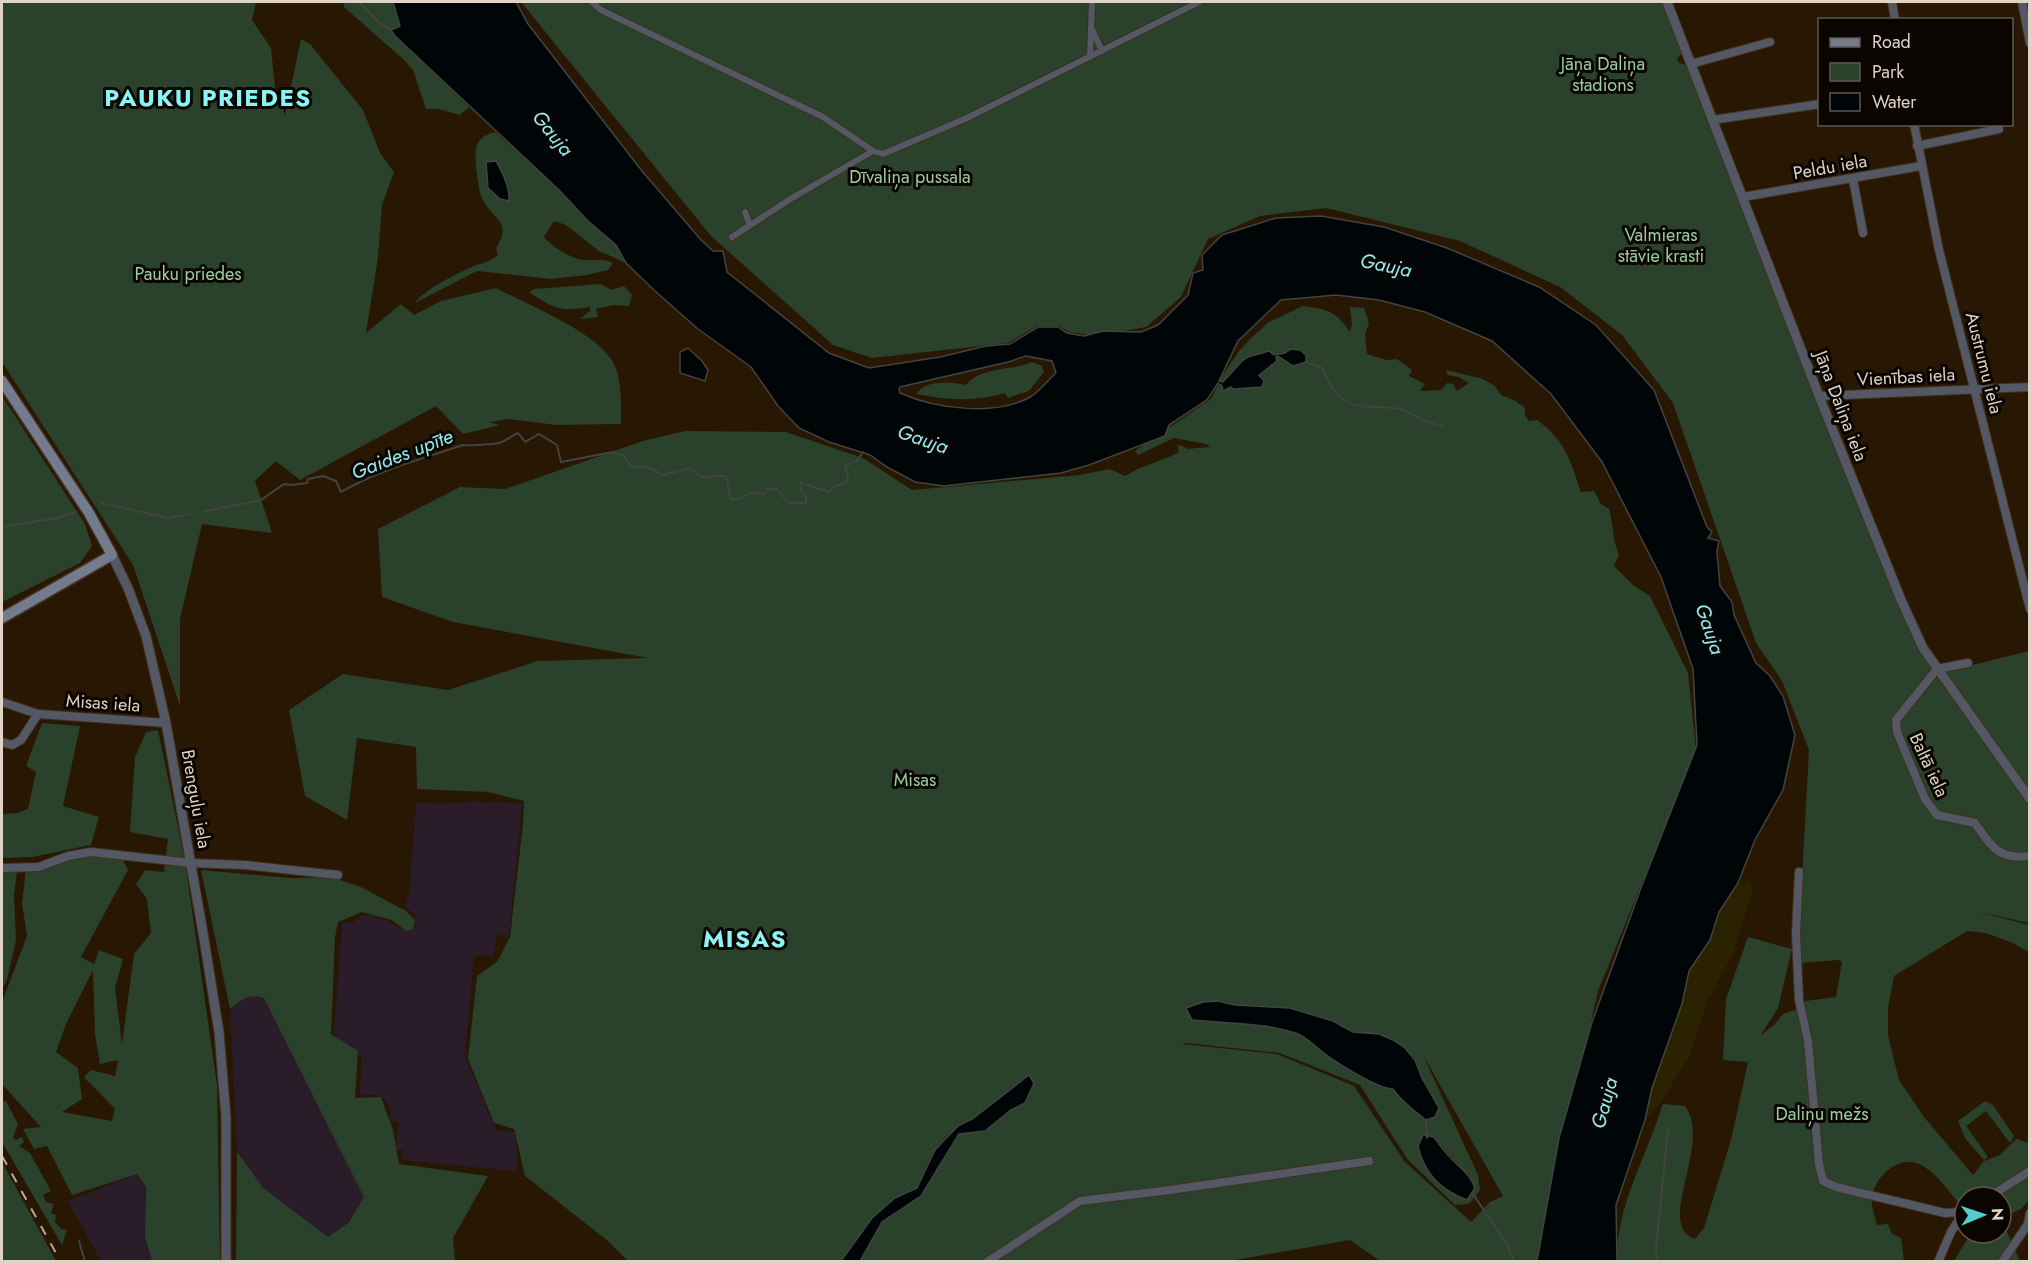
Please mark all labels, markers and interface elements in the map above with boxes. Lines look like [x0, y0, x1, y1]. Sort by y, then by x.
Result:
legend [1818, 18, 2013, 126]
text: Road [1872, 29, 1911, 55]
park label: Jāņa Daliņa stadions [1559, 51, 1645, 98]
text: Park [1872, 59, 1904, 85]
district label: PAUKU PRIEDES [104, 80, 312, 115]
text: Water [1872, 89, 1917, 115]
water label: Gauja [525, 104, 580, 163]
street label: Peldu iela [1791, 148, 1869, 186]
park label: Dīvaliņa pussala [849, 164, 971, 190]
park label: Valmieras stāvie krasti [1618, 222, 1704, 269]
water label: Gauja [1357, 246, 1414, 285]
park label: Pauku priedes [134, 261, 242, 287]
street label: Austrumu iela [1959, 309, 2009, 417]
street label: Jāņa Daliņa iela [1807, 345, 1874, 465]
street label: Vienības iela [1856, 361, 1956, 393]
water label: Gauja [893, 417, 952, 462]
water label: Gaides upīte [347, 422, 457, 487]
water label: Gauja [1687, 600, 1732, 659]
street label: Misas iela [65, 687, 141, 719]
street label: Baltā iela [1903, 729, 1955, 801]
street label: Brenguļu iela [175, 747, 217, 851]
park label: Misas [894, 767, 936, 793]
district label: MISAS [703, 921, 787, 956]
water label: Gauja [1584, 1074, 1625, 1132]
park label: Daliņu mežs [1776, 1101, 1868, 1127]
north arrow [1953, 1185, 2013, 1245]
text: N [1986, 1208, 2009, 1221]

